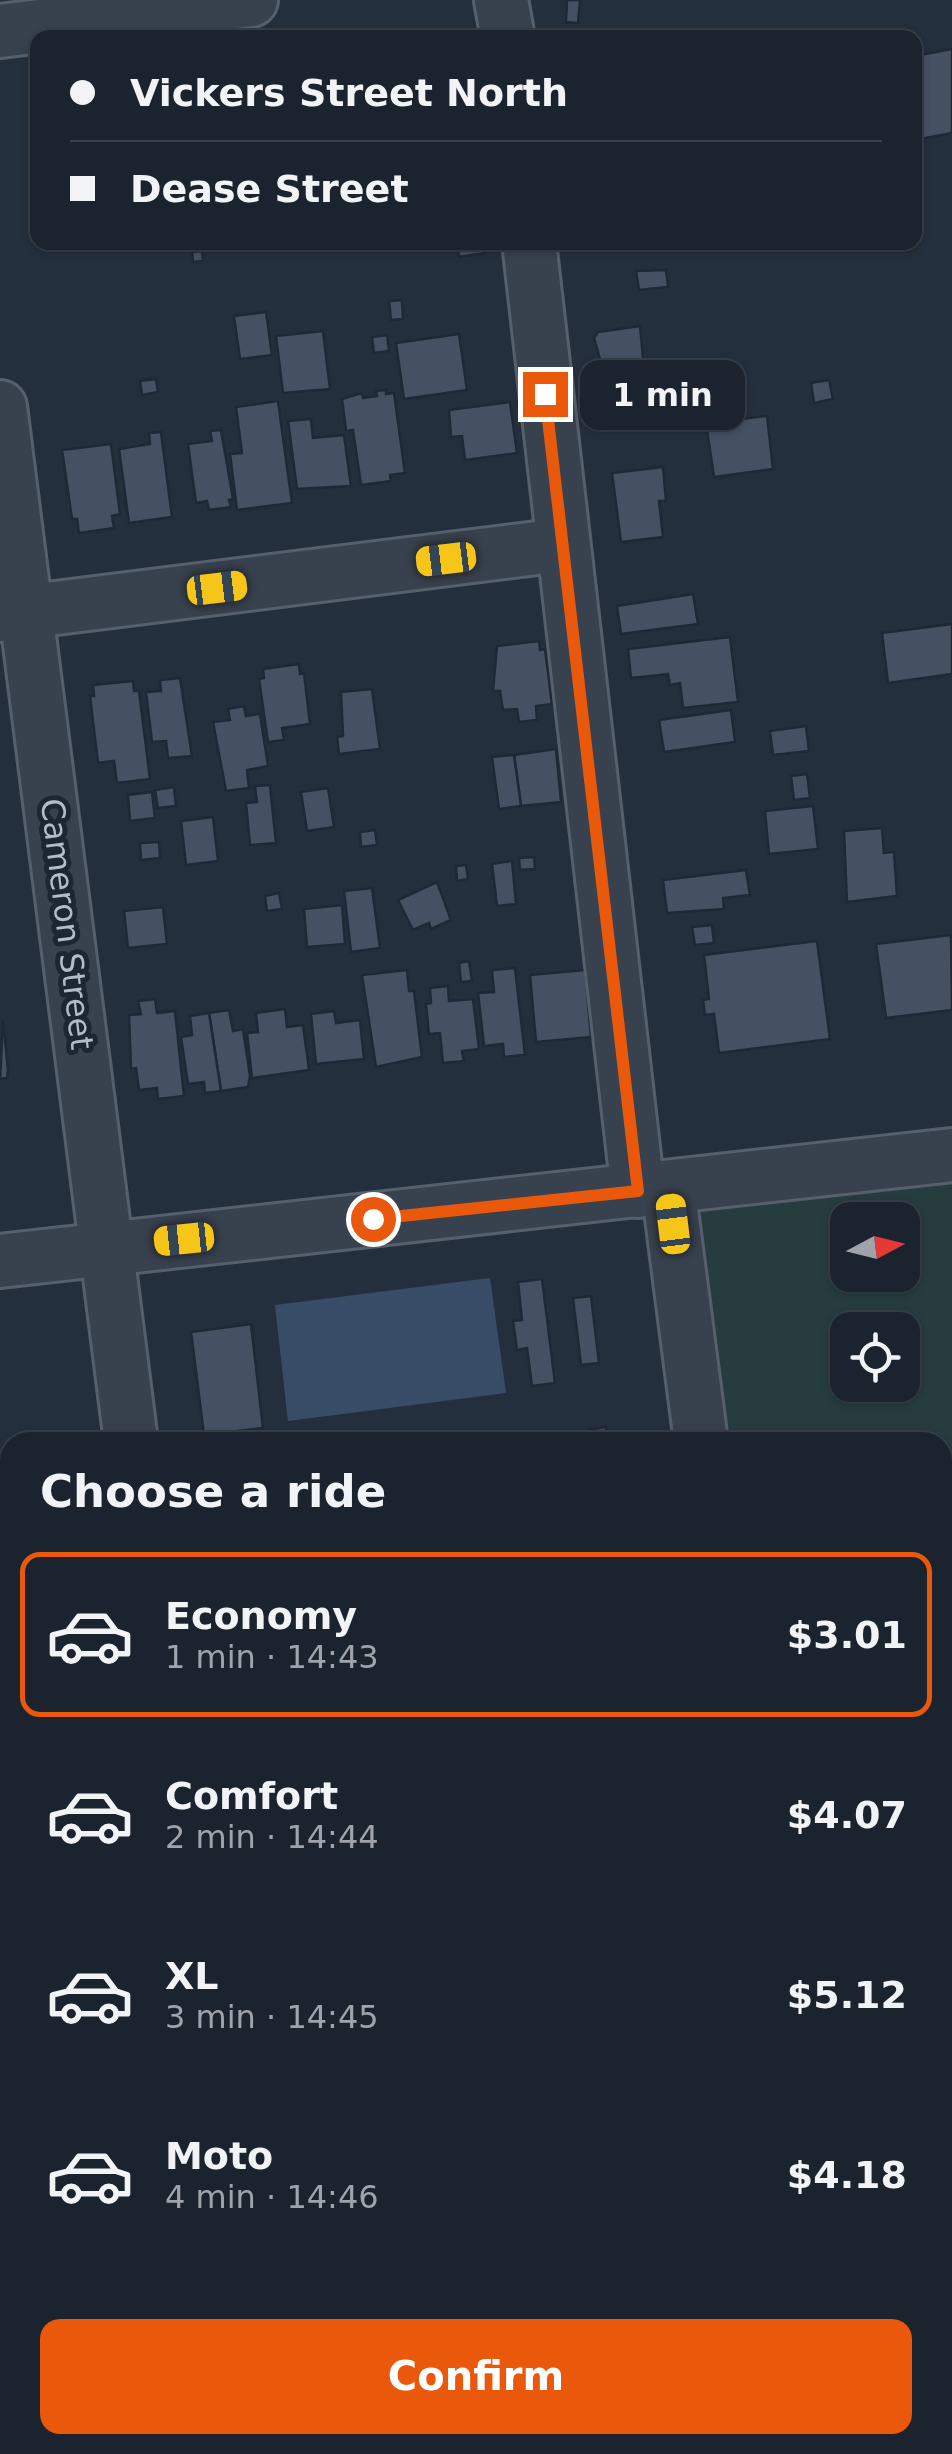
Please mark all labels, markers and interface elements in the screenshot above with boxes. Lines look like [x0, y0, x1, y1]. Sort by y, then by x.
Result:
text: Vickers Street North [130, 71, 568, 115]
text: Dease Street [130, 167, 409, 211]
callout: 1 min [580, 359, 745, 429]
route end [523, 372, 568, 417]
text: 1 min [612, 376, 713, 414]
car [414, 540, 478, 578]
car [185, 569, 249, 607]
street label: Cameron Street [33, 796, 101, 1052]
car [654, 1192, 692, 1256]
route start [351, 1197, 396, 1242]
north arrow [830, 1202, 920, 1292]
map controls [830, 1202, 920, 1402]
car [153, 1221, 215, 1257]
button: locate [830, 1312, 920, 1402]
text: Choose a ride [40, 1465, 386, 1518]
icon: car [45, 1590, 135, 1680]
text: Economy [165, 1594, 357, 1638]
text: $3.01 [787, 1613, 907, 1657]
text: 1 min · 14:43 [165, 1638, 379, 1676]
icon: car [45, 1770, 135, 1860]
text: Comfort [165, 1774, 338, 1818]
text: $4.07 [787, 1793, 907, 1837]
text: 2 min · 14:44 [165, 1818, 379, 1856]
icon: car [45, 1950, 135, 2040]
text: XL [165, 1954, 219, 1998]
text: $5.12 [787, 1973, 907, 2017]
text: 3 min · 14:45 [165, 1998, 379, 2036]
icon: car [45, 2130, 135, 2220]
text: Moto [165, 2134, 273, 2178]
text: $4.18 [787, 2153, 907, 2197]
text: 4 min · 14:46 [165, 2178, 379, 2216]
button: Confirm [40, 2319, 912, 2434]

